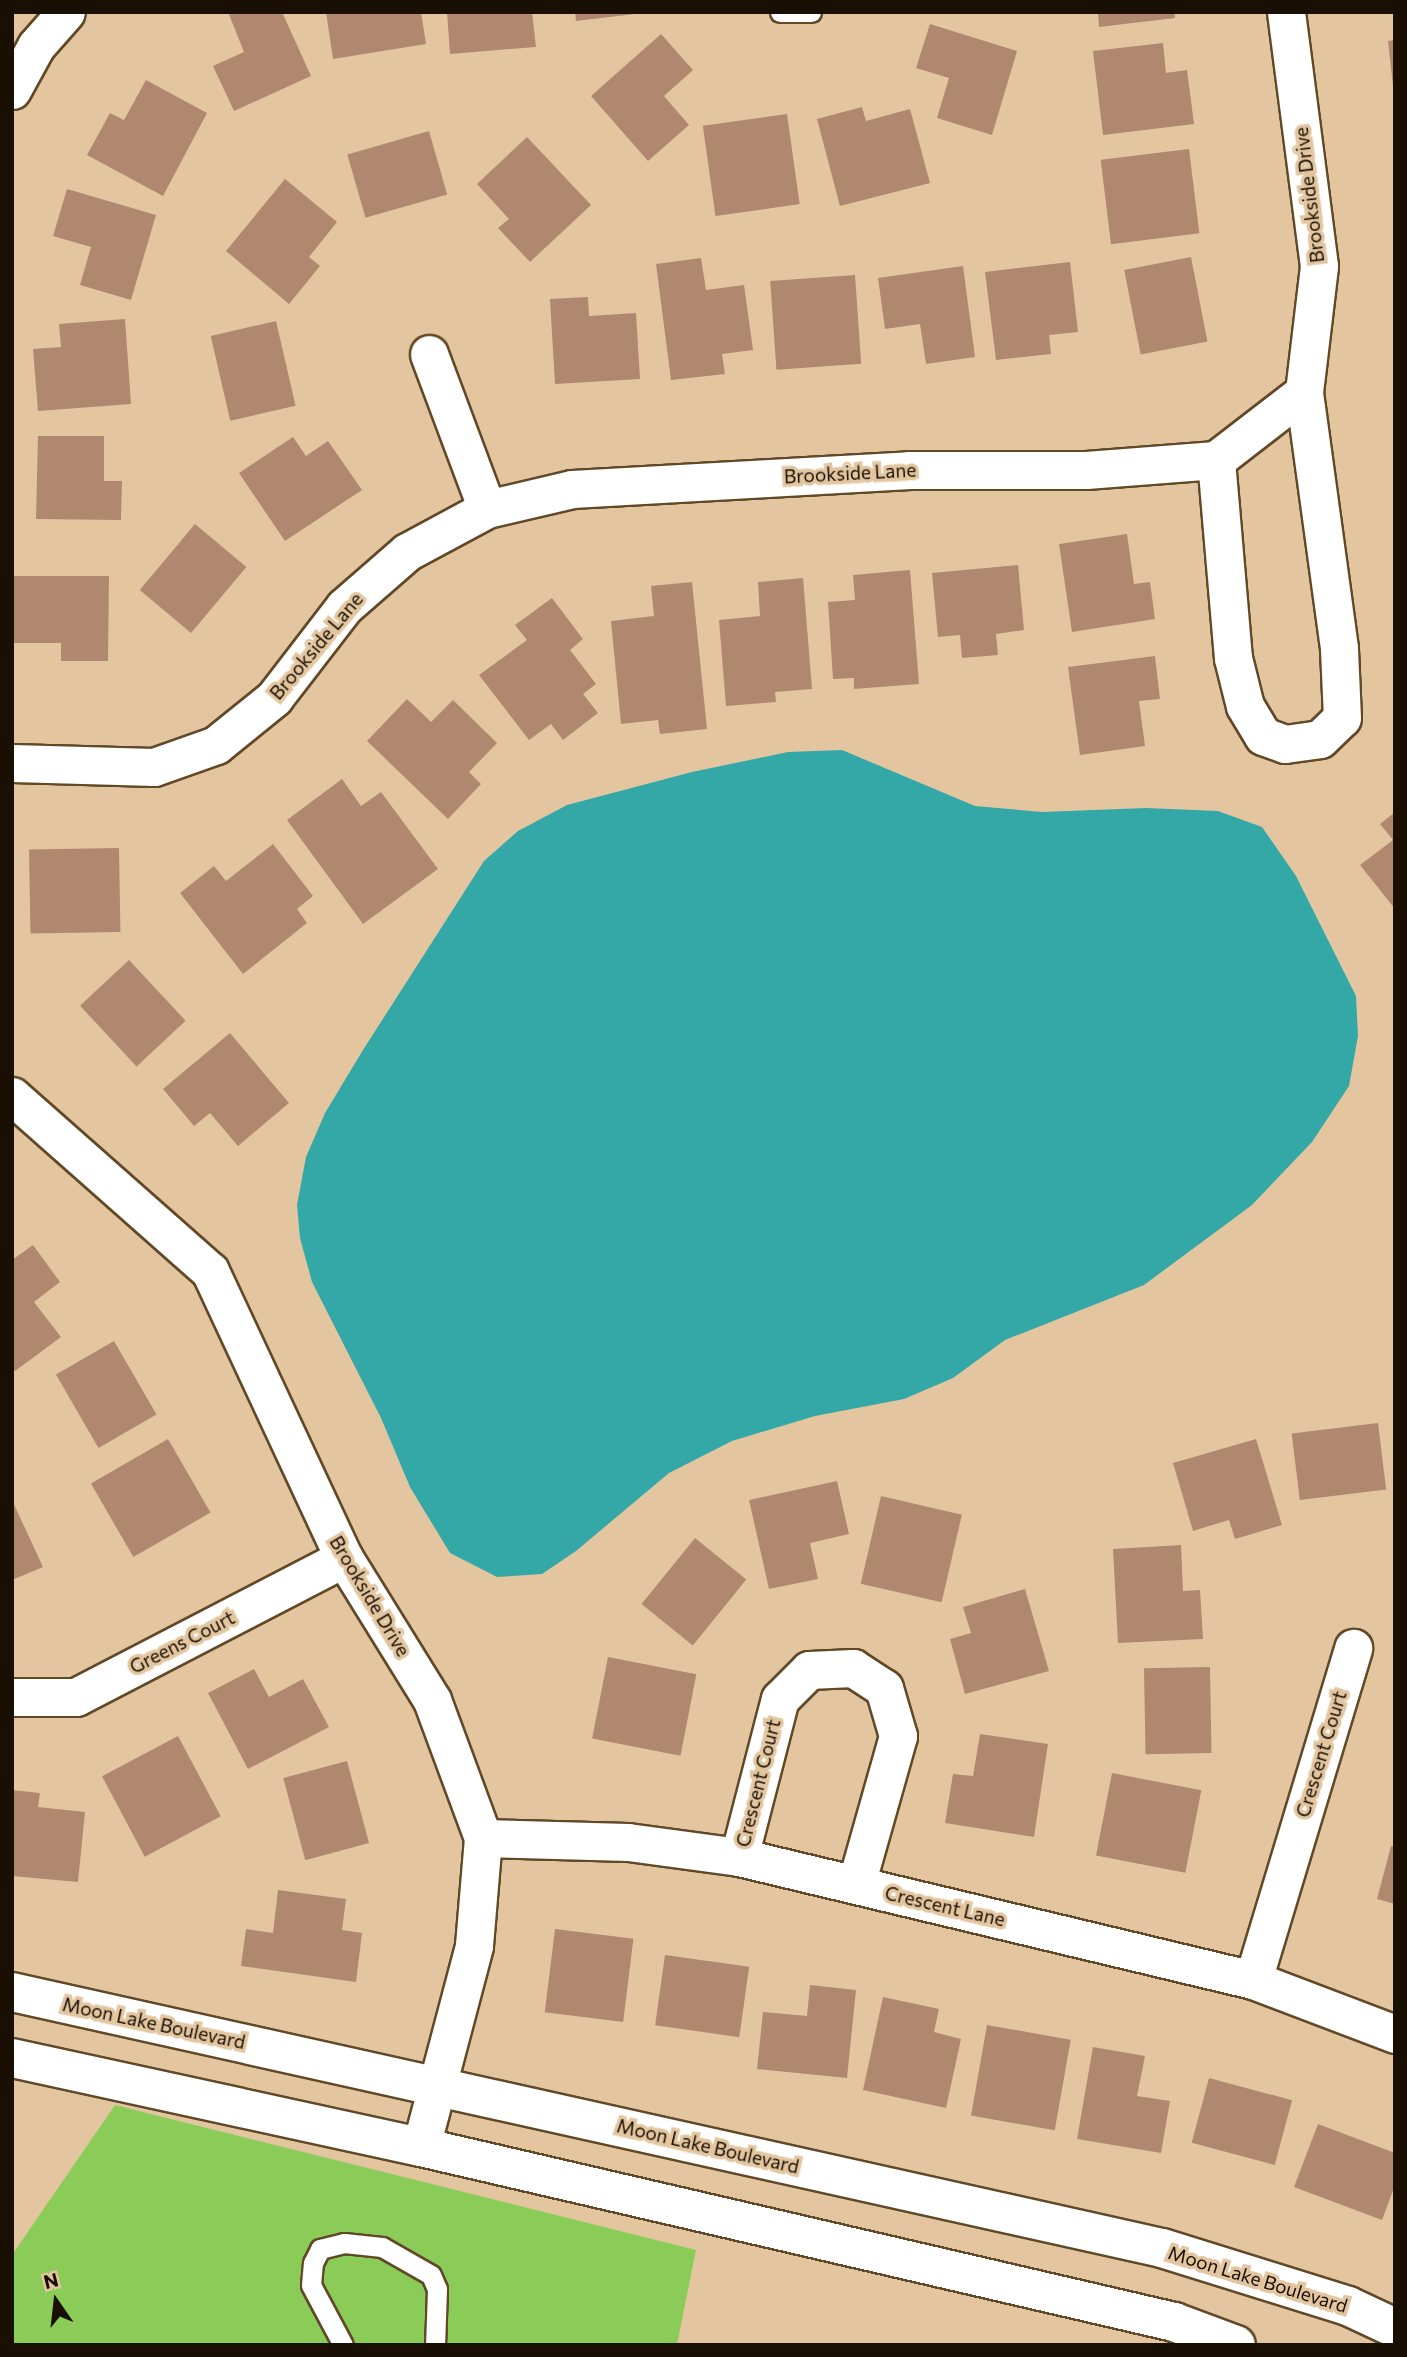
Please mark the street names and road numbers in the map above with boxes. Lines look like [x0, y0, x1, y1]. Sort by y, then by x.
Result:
street label: Brookside Drive [1289, 126, 1329, 264]
street label: Brookside Lane [783, 458, 917, 488]
street label: Brookside Lane [265, 588, 367, 704]
street label: Brookside Drive [325, 1532, 415, 1660]
street label: Greens Court [126, 1606, 238, 1678]
street label: Crescent Court [1291, 1688, 1351, 1820]
street label: Crescent Court [731, 1717, 785, 1849]
street label: Crescent Lane [883, 1881, 1007, 1931]
street label: Moon Lake Boulevard [61, 1992, 247, 2054]
street label: Moon Lake Boulevard [615, 2114, 801, 2178]
street label: Moon Lake Boulevard [1166, 2241, 1350, 2317]

